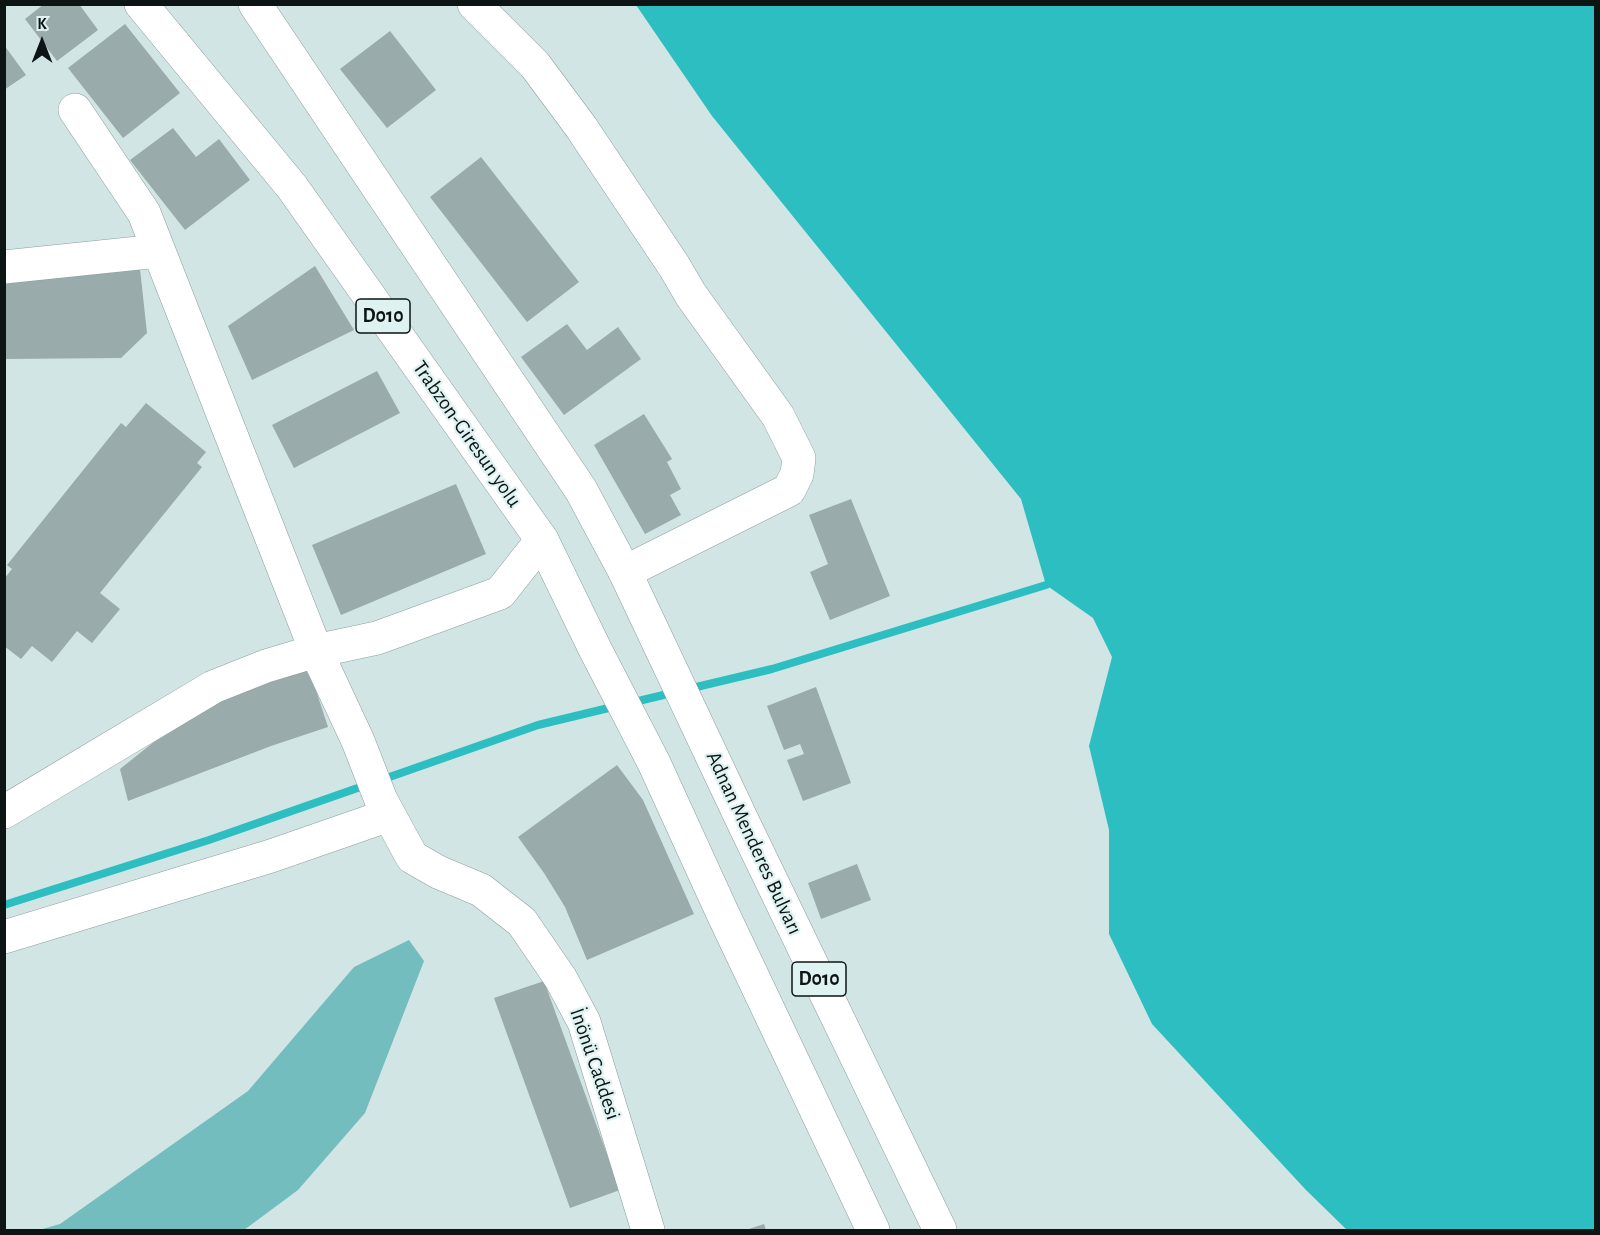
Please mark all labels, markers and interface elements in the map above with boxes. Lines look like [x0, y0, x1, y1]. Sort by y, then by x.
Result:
north arrow [12, 12, 72, 72]
text: K [37, 16, 47, 32]
road number: D010 [356, 299, 410, 333]
street label: Trabzon-Giresun yolu [407, 356, 527, 512]
street label: Adnan Menderes Bulvarı [700, 747, 808, 939]
road number: D010 [792, 962, 846, 996]
street label: İnönü Caddesi [564, 1005, 626, 1123]

